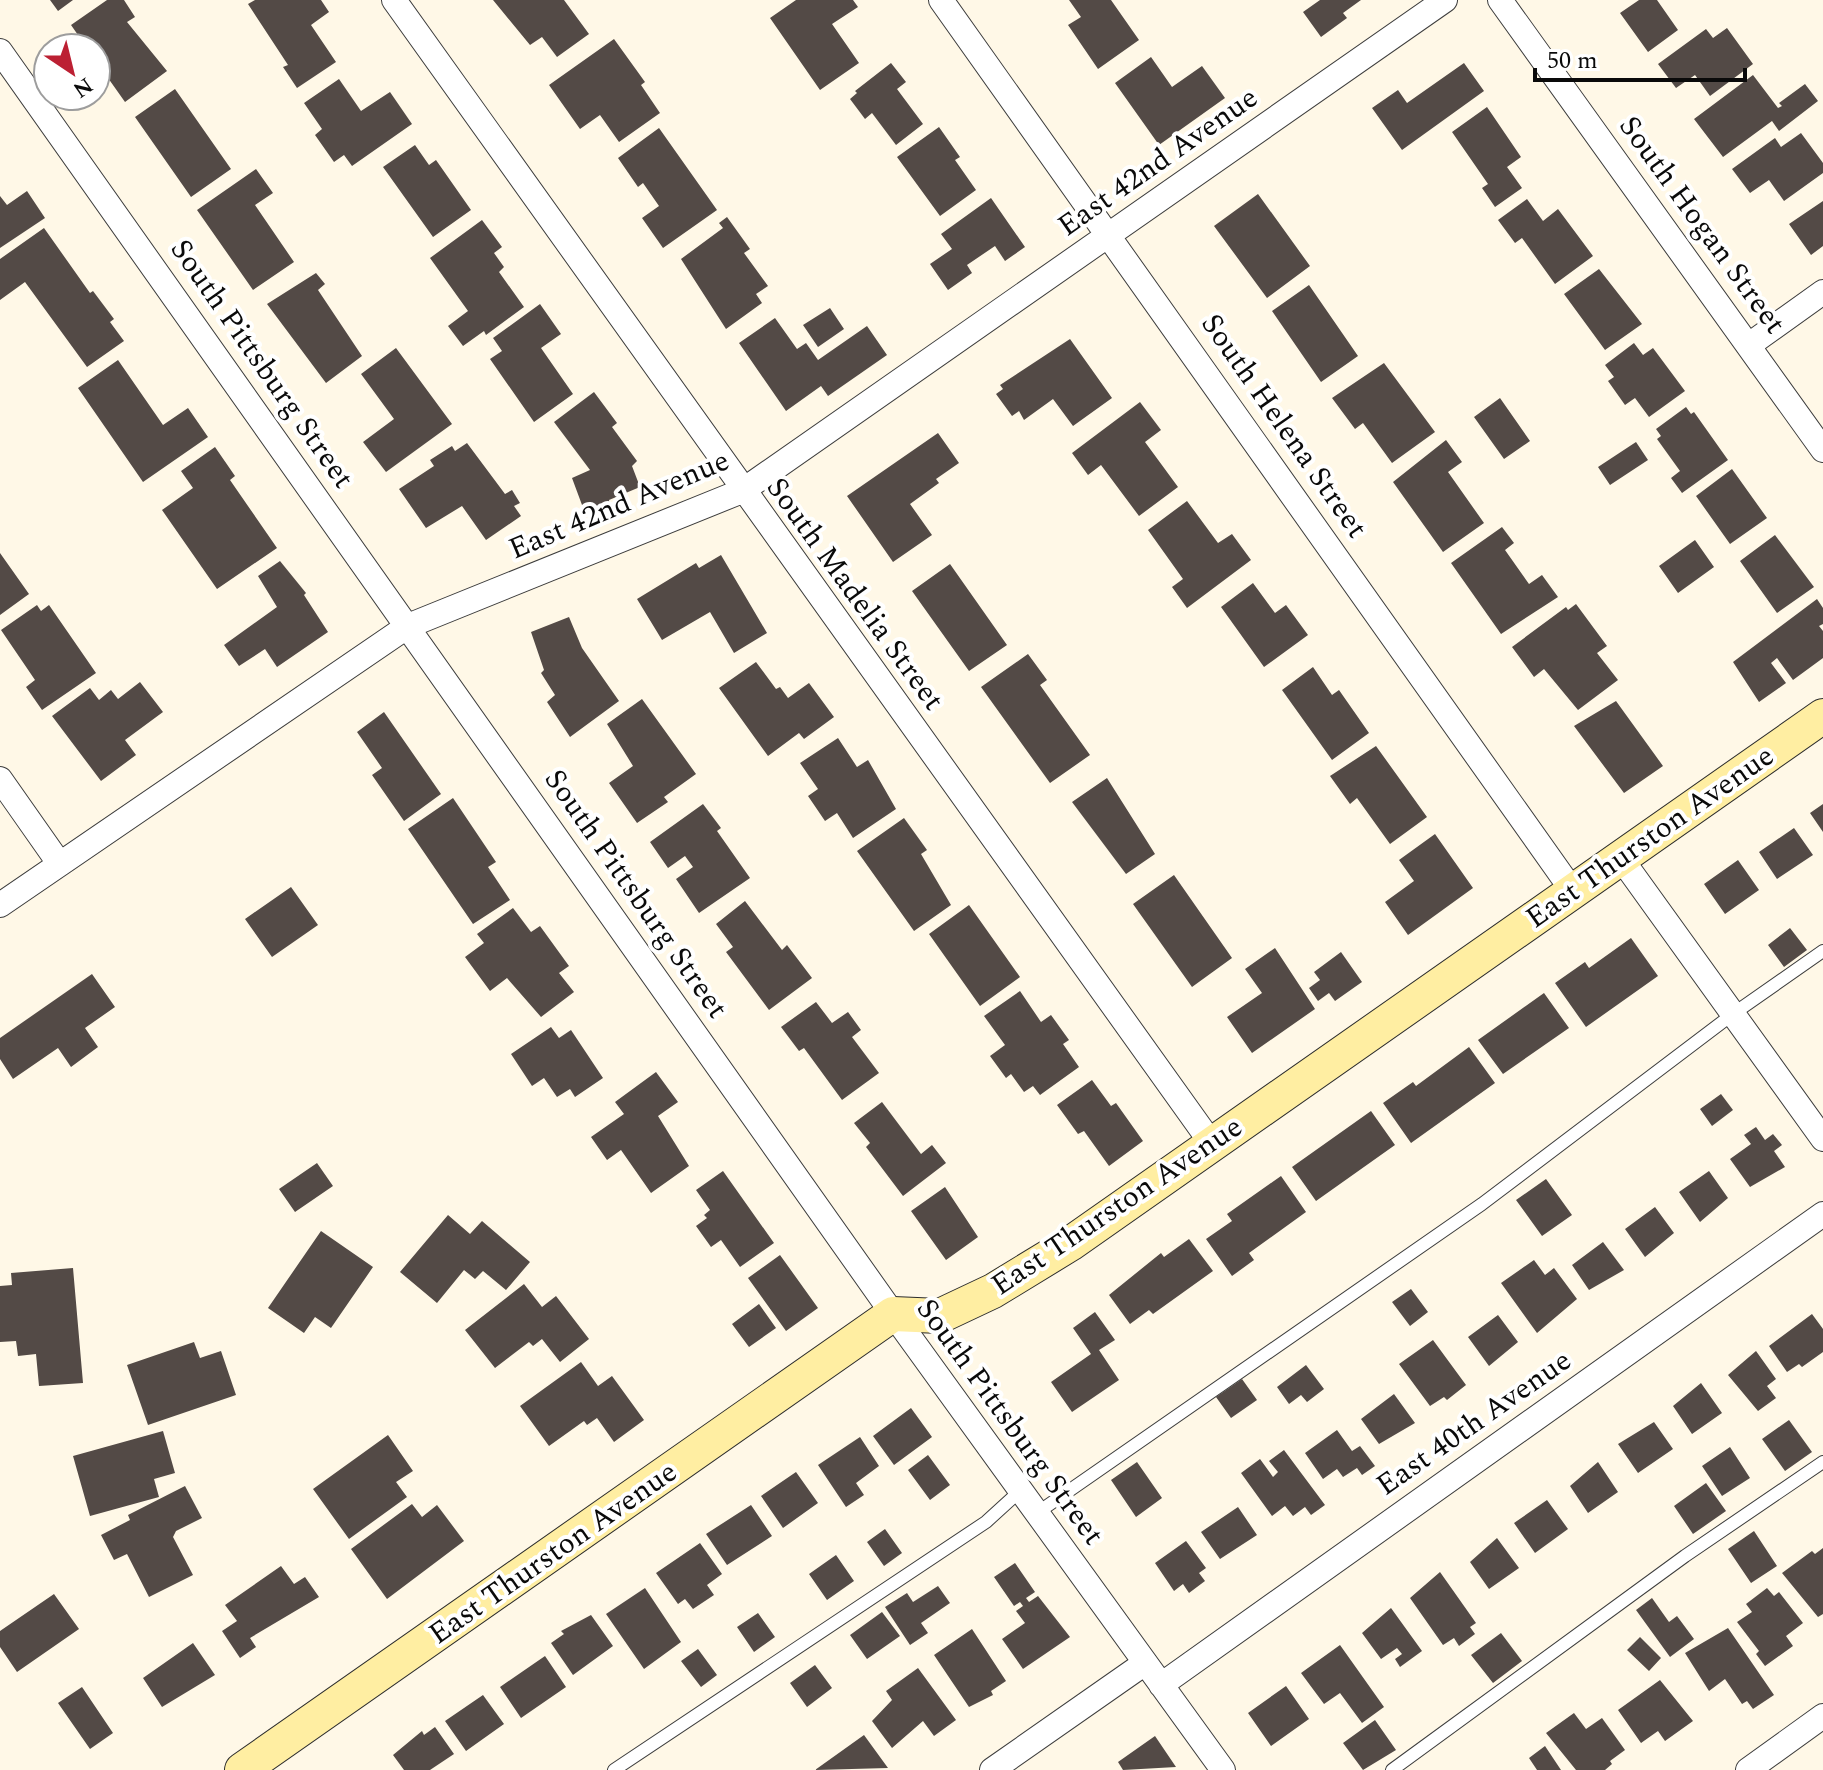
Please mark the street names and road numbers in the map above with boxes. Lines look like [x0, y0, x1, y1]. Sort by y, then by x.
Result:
street label: East 42nd Avenue [1048, 76, 1268, 248]
street label: South Hogan Street [1607, 106, 1797, 344]
street label: South Pittsburg Street [158, 230, 366, 498]
street label: South Helena Street [1189, 304, 1379, 548]
street label: East 42nd Avenue [501, 438, 737, 572]
street label: South Madelia Street [754, 468, 956, 720]
street label: East Thurston Avenue [1516, 734, 1784, 940]
street label: South Pittsburg Street [532, 760, 740, 1028]
street label: East Thurston Avenue [982, 1104, 1252, 1308]
street label: South Pittsburg Street [904, 1289, 1116, 1555]
street label: East 40th Avenue [1367, 1338, 1581, 1508]
street label: East Thurston Avenue [419, 1450, 687, 1656]

